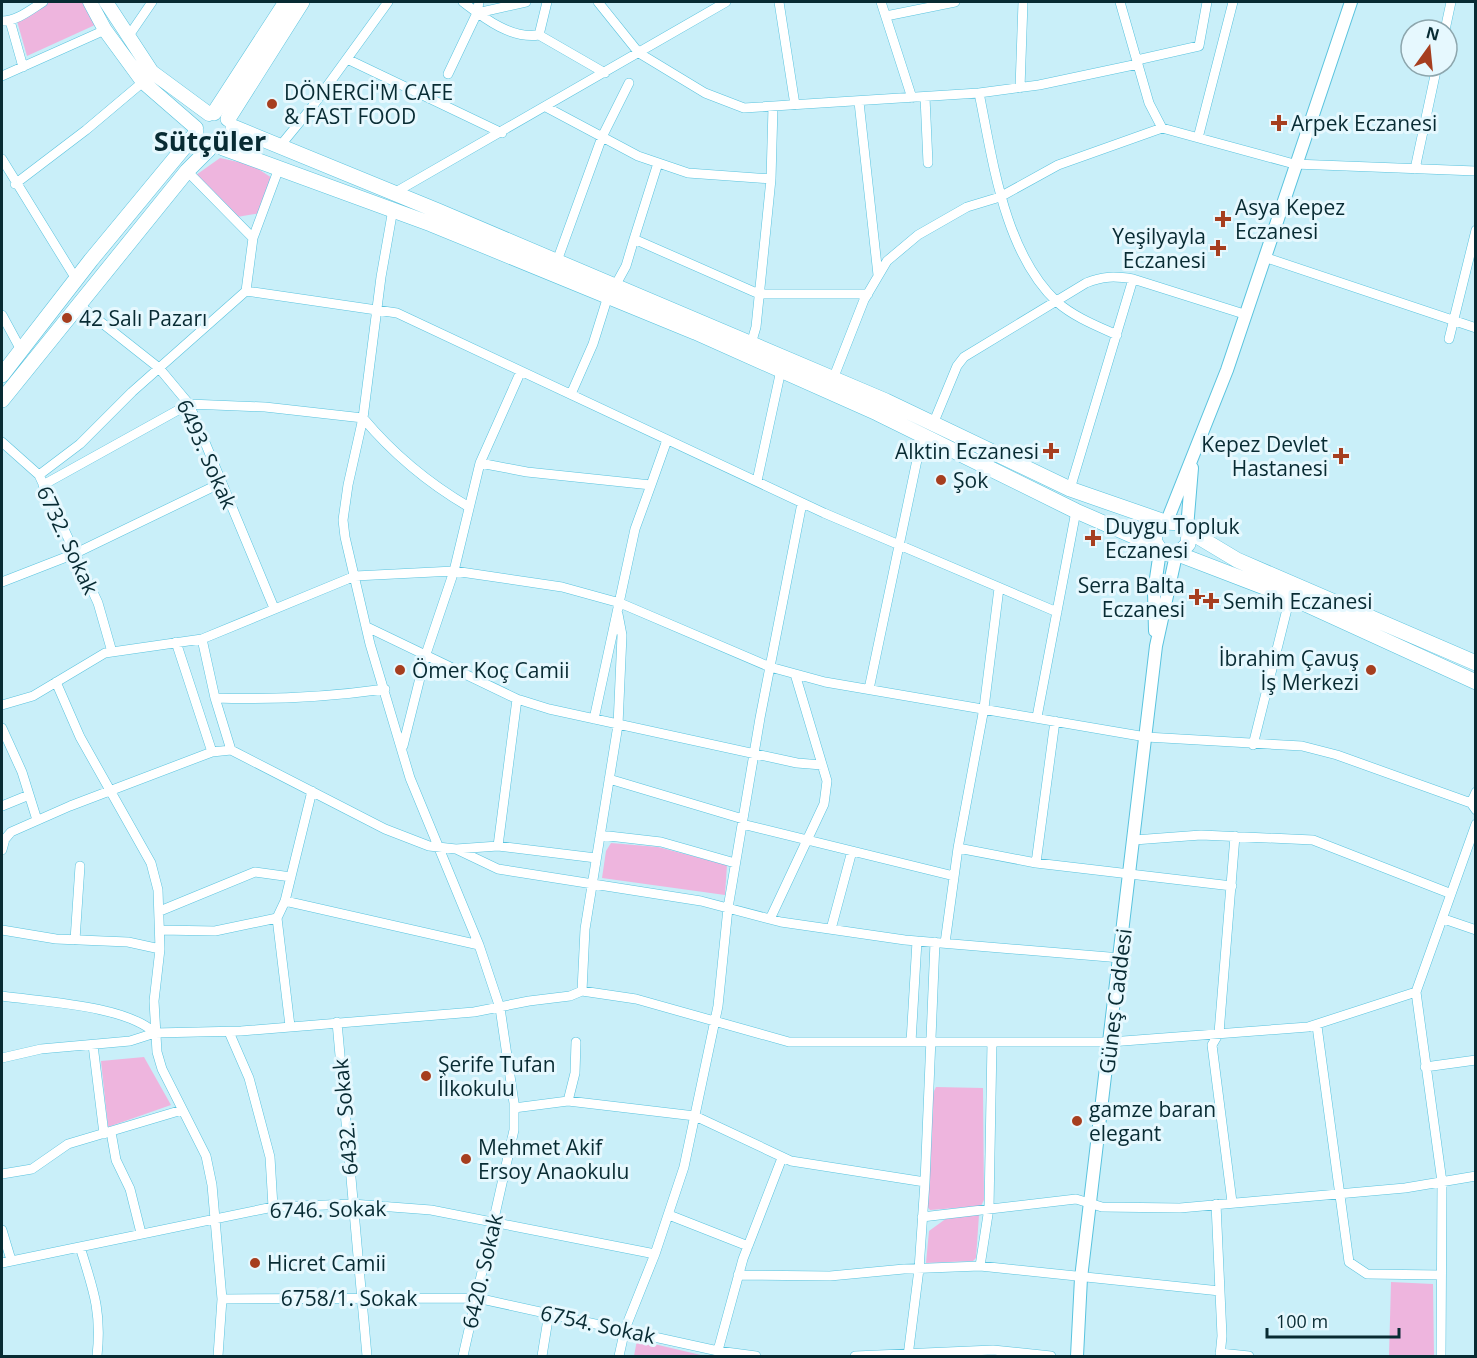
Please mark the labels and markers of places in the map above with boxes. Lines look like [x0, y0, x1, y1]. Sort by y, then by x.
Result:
place label: DÖNERCİ'M CAFE & FAST FOOD [284, 78, 453, 130]
marker: DÖNERCİ'M CAFE & FAST FOOD [265, 97, 279, 111]
place label: Arpek Eczanesi [1291, 109, 1437, 137]
marker: Arpek Eczanesi [1272, 116, 1286, 130]
place label: Asya Kepez Eczanesi [1235, 193, 1345, 245]
marker: Asya Kepez Eczanesi [1216, 212, 1230, 226]
place label: Yeşilyayla Eczanesi [1112, 222, 1206, 274]
marker: Yeşilyayla Eczanesi [1211, 241, 1225, 255]
place label: 42 Salı Pazarı [79, 304, 207, 332]
marker: 42 Salı Pazarı [60, 311, 74, 325]
place label: Kepez Devlet Hastanesi [1201, 430, 1328, 482]
place label: Alktin Eczanesi [895, 437, 1039, 465]
marker: Alktin Eczanesi [1044, 444, 1058, 458]
marker: Kepez Devlet Hastanesi [1332, 447, 1350, 465]
place label: Şok [953, 466, 988, 494]
marker: Şok [934, 473, 948, 487]
place label: Duygu Topluk Eczanesi [1105, 512, 1240, 564]
marker: Duygu Topluk Eczanesi [1086, 531, 1100, 545]
place label: Serra Balta Eczanesi [1078, 571, 1185, 623]
place label: Semih Eczanesi [1223, 587, 1373, 615]
marker: Serra Balta Eczanesi [1190, 590, 1204, 604]
marker: Semih Eczanesi [1204, 594, 1218, 608]
place label: İbrahim Çavuş İş Merkezi [1219, 644, 1359, 696]
place label: Ömer Koç Camii [412, 656, 570, 684]
marker: Ömer Koç Camii [393, 663, 407, 677]
marker: İbrahim Çavuş İş Merkezi [1364, 663, 1378, 677]
place label: Şerife Tufan İlkokulu [438, 1050, 556, 1102]
marker: Şerife Tufan İlkokulu [419, 1069, 433, 1083]
place label: gamze baran elegant [1089, 1095, 1216, 1147]
marker: gamze baran elegant [1070, 1114, 1084, 1128]
place label: Mehmet Akif Ersoy Anaokulu [478, 1133, 629, 1185]
marker: Mehmet Akif Ersoy Anaokulu [459, 1152, 473, 1166]
place label: Hicret Camii [267, 1249, 386, 1277]
marker: Hicret Camii [248, 1256, 262, 1270]

